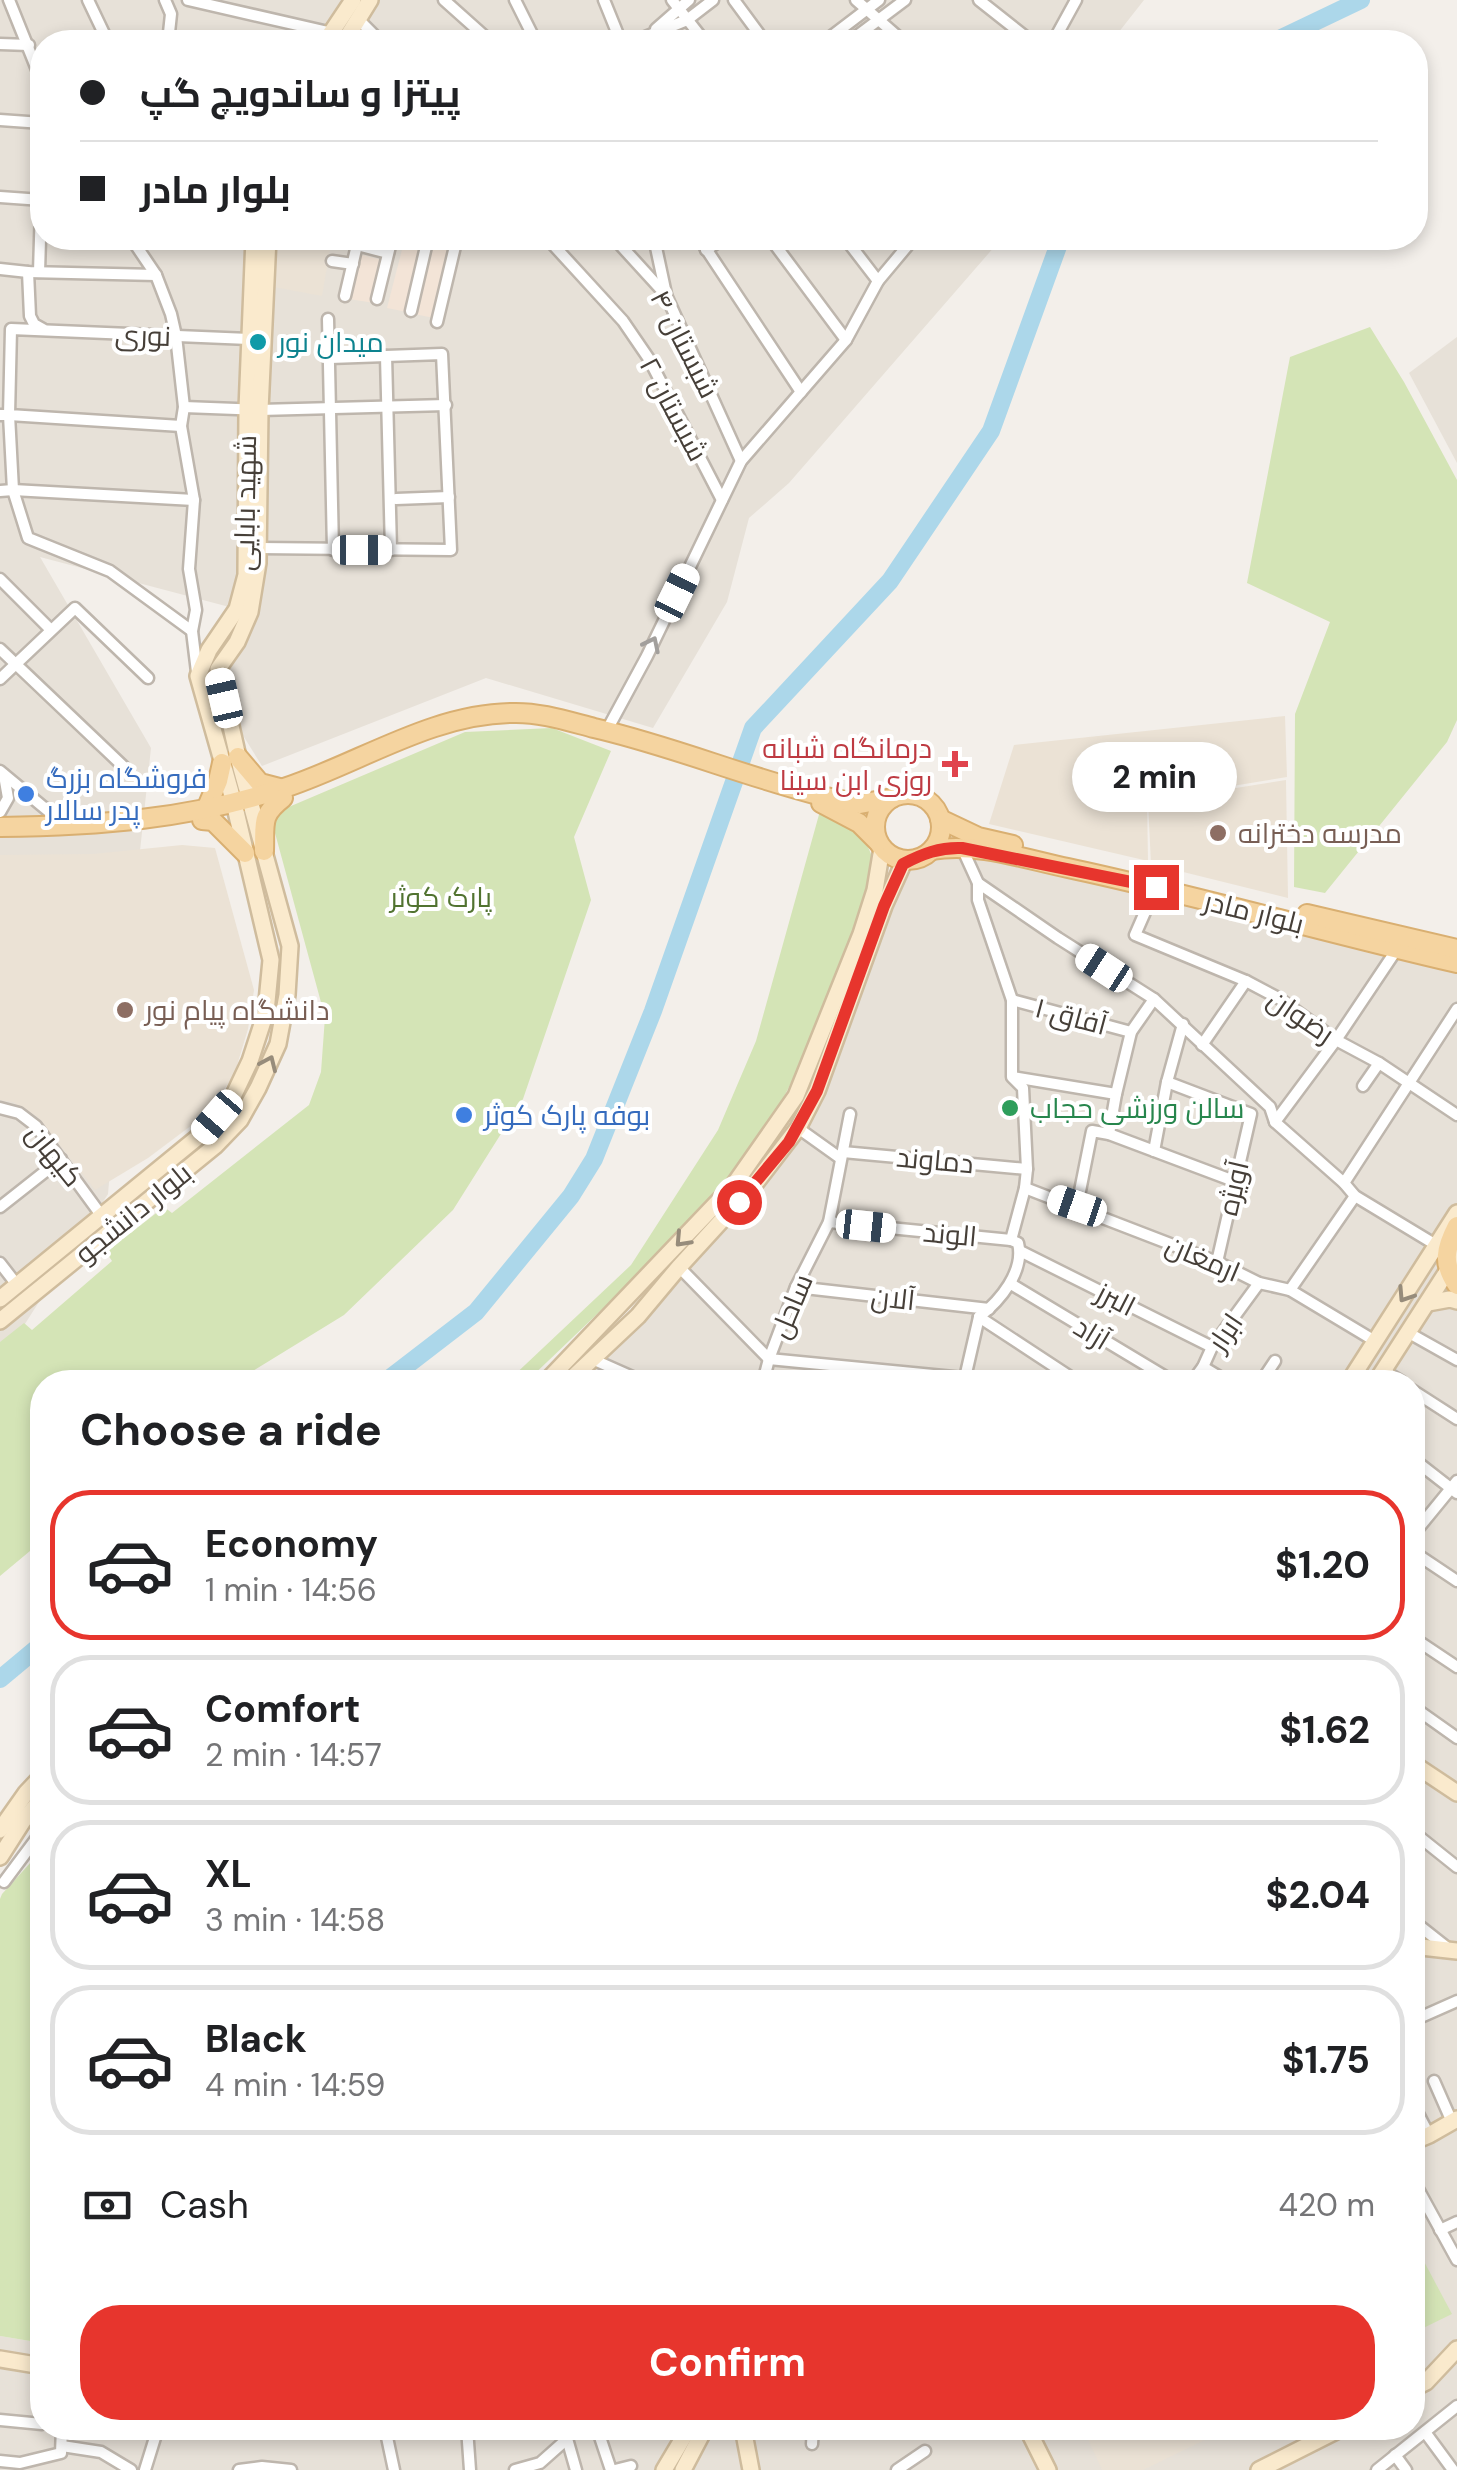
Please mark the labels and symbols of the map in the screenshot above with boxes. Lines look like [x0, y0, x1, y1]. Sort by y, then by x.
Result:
street label: شبستان ۴ [642, 284, 728, 405]
street label: نوری [114, 316, 172, 355]
place label: میدان نور [276, 324, 384, 361]
marker: میدان نور [247, 331, 269, 353]
street label: شبستان ۲ [631, 351, 716, 468]
street label: شهید بابایی [226, 435, 265, 571]
car [332, 535, 392, 565]
car [650, 559, 704, 627]
one-way arrow [640, 636, 660, 654]
car [203, 665, 245, 731]
place label: درمانگاه شبانه روزی ابن سینا [762, 730, 932, 799]
callout: 2 min [1074, 742, 1238, 812]
marker: درمانگاه شبانه روزی ابن سینا [942, 751, 968, 777]
place label: فروشگاه بزرگ پدر سالار [44, 760, 207, 829]
marker: فروشگاه بزرگ پدر سالار [15, 783, 37, 805]
place label: مدرسه دخترانه [1238, 815, 1402, 852]
marker: مدرسه دخترانه [1207, 822, 1229, 844]
route end [1134, 865, 1179, 910]
park label: پارک کوثر [388, 879, 493, 916]
street label: بلوار مادر [1198, 882, 1308, 943]
car [1071, 939, 1137, 997]
street label: رضوان [1260, 981, 1341, 1052]
street label: آفاق ۱ [1031, 989, 1111, 1044]
place label: دانشگاه پیام نور [143, 992, 329, 1030]
marker: دانشگاه پیام نور [114, 999, 136, 1021]
one-way arrow [257, 1055, 277, 1073]
car [186, 1085, 248, 1149]
place label: سالن ورزشی حجاب [1030, 1090, 1244, 1127]
place label: بوفه پارک کوثر [482, 1097, 650, 1134]
marker: سالن ورزشی حجاب [999, 1097, 1021, 1119]
marker: بوفه پارک کوثر [453, 1104, 475, 1126]
street label: کیهان [18, 1116, 91, 1195]
street label: دماوند [895, 1139, 975, 1182]
street label: بلوار دانشجو [67, 1155, 199, 1272]
street label: آویژه [1209, 1157, 1258, 1219]
route start [717, 1180, 762, 1225]
car [1044, 1182, 1110, 1230]
car [835, 1208, 897, 1244]
street label: الوند [922, 1214, 978, 1255]
street label: ارمغان [1160, 1226, 1246, 1291]
one-way arrow [676, 1228, 694, 1247]
street label: ساحل [761, 1268, 821, 1344]
street label: البرز [1088, 1273, 1142, 1325]
street label: آلان [869, 1278, 917, 1319]
one-way arrow [1398, 1284, 1417, 1302]
street label: ابرار [1198, 1306, 1251, 1360]
street label: آزاد [1067, 1308, 1117, 1359]

